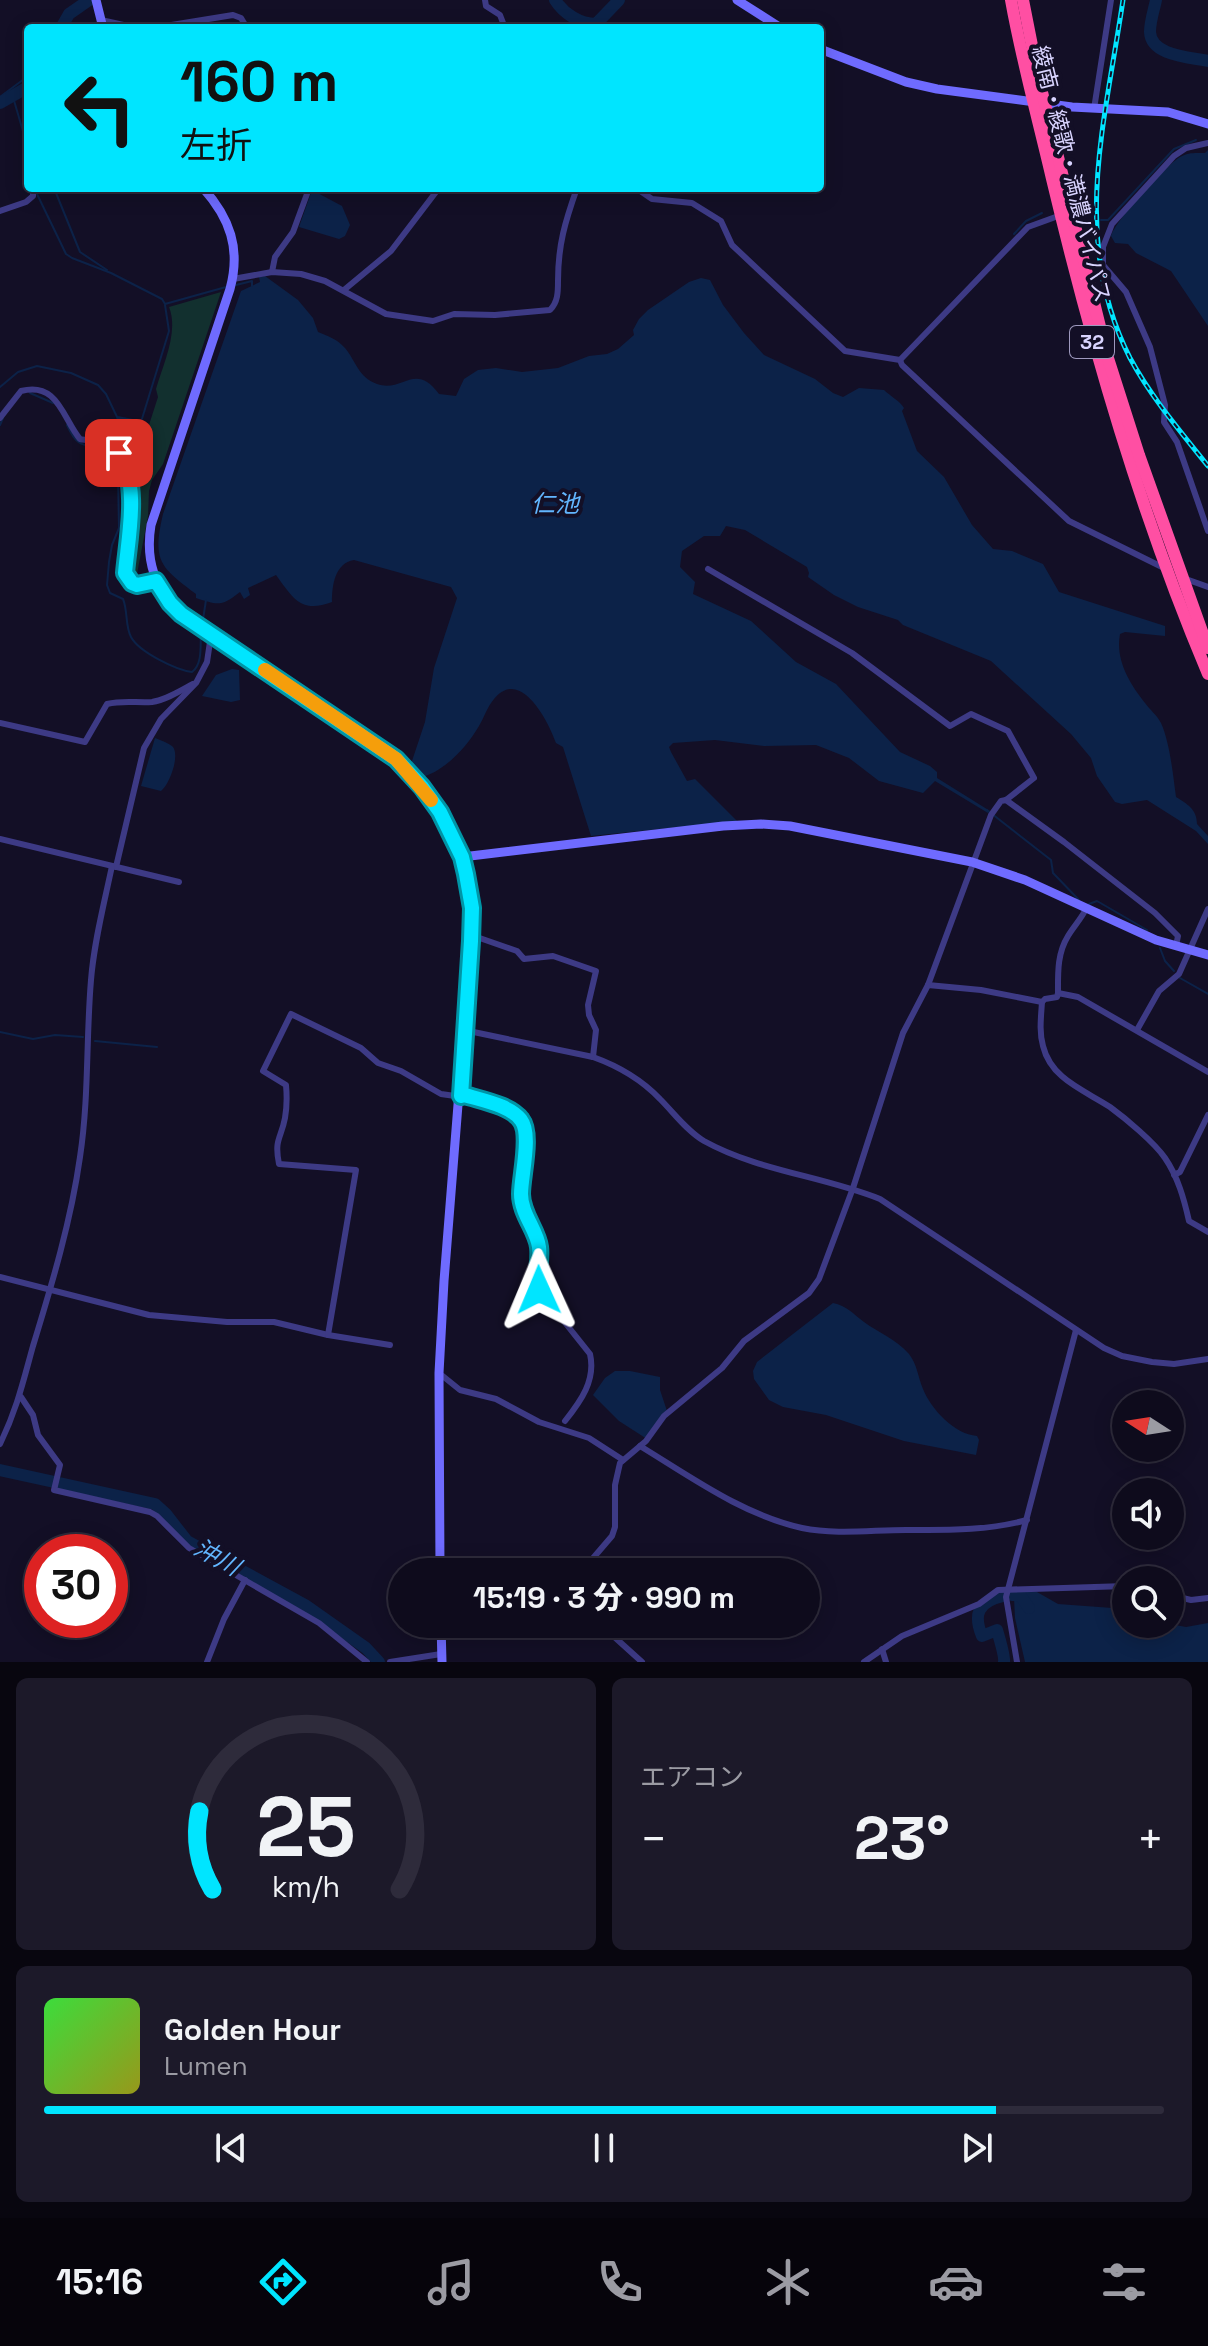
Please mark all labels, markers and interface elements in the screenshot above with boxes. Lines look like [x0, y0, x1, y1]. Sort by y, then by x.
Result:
street label: 綾南・綾歌・満濃バイパス [1027, 43, 1117, 305]
text: 160 m [180, 46, 338, 117]
icon: left [48, 56, 152, 160]
text: 左折 [180, 123, 252, 169]
road number: 32 [1070, 326, 1114, 358]
pin [85, 419, 153, 487]
icon: arrive [97, 431, 141, 475]
water label: 仁池 [531, 488, 581, 519]
position arrow [497, 1248, 581, 1332]
north arrow [1112, 1390, 1184, 1462]
map controls [1112, 1390, 1184, 1638]
button: sound [1112, 1478, 1184, 1550]
water label: 沖川 [188, 1532, 248, 1584]
speed limit sign: 30 [24, 1534, 128, 1638]
button: search [1112, 1566, 1184, 1638]
text: 15:19 · 3 分 · 990 m [473, 1578, 735, 1617]
text: エアコン [640, 1760, 744, 1794]
text: 25 [256, 1774, 356, 1880]
text: 23° [854, 1800, 950, 1877]
text: − [640, 1811, 667, 1867]
text: + [1137, 1811, 1164, 1867]
text: km/h [272, 1869, 340, 1905]
text: Golden Hour [164, 2010, 341, 2049]
text: Lumen [164, 2049, 248, 2083]
icon: previous [209, 2126, 253, 2170]
icon: pause [582, 2126, 626, 2170]
icon: next [955, 2126, 999, 2170]
icon: directions [255, 2254, 311, 2310]
icon: music [423, 2254, 479, 2310]
icon: phone [592, 2254, 648, 2310]
icon: climate [760, 2254, 816, 2310]
icon: car [928, 2254, 984, 2310]
icon: filters [1096, 2254, 1152, 2310]
text: 15:16 [56, 2259, 143, 2305]

